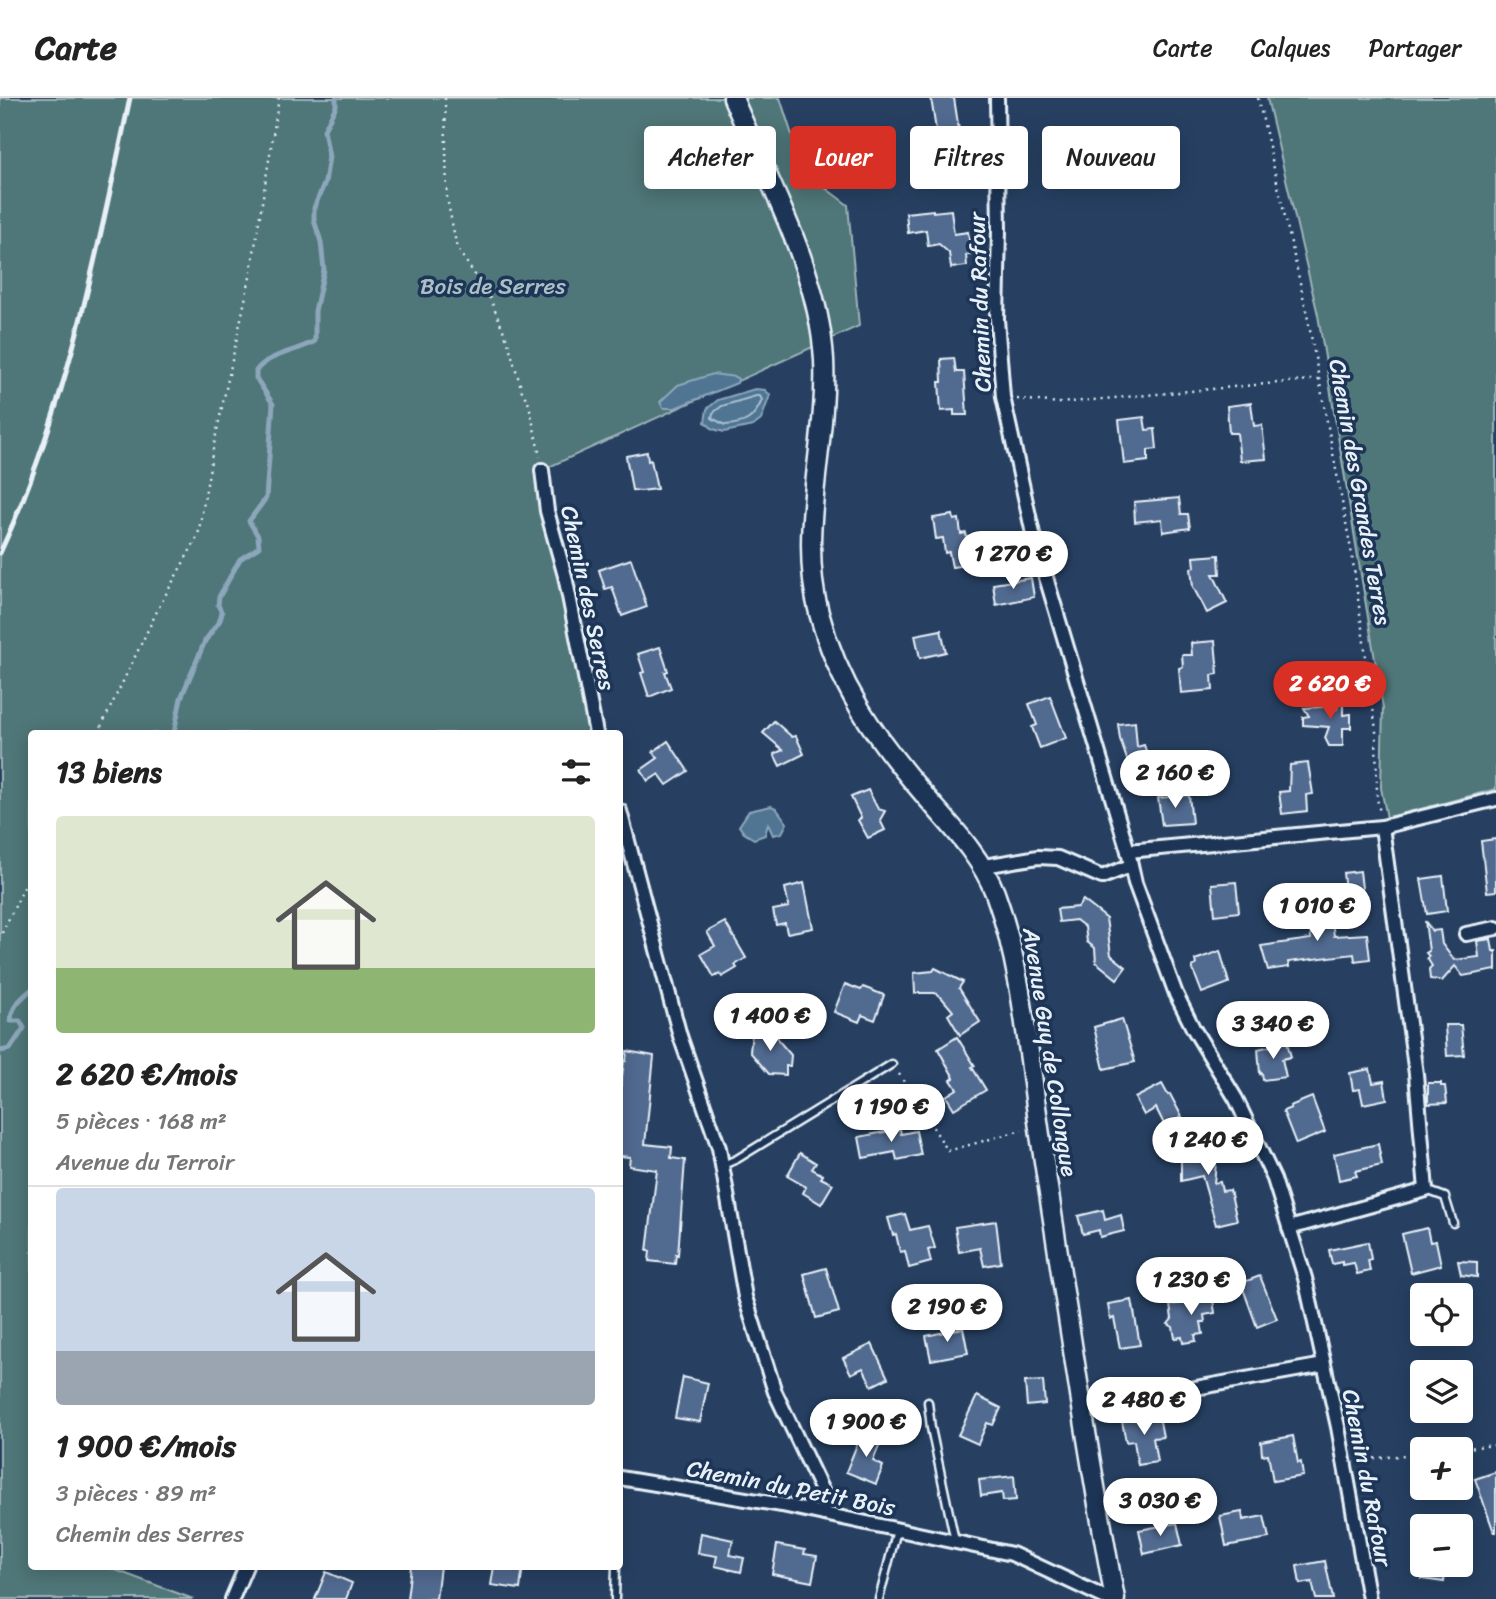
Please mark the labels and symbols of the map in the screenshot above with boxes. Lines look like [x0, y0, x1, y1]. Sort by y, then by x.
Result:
street label: Chemin du Rafour [956, 210, 1004, 393]
park label: Bois de Serres [420, 266, 566, 307]
street label: Chemin des Grandes Terres [1316, 356, 1404, 629]
street label: Chemin des Serres [548, 502, 628, 695]
pin: 1 270 € [948, 532, 1078, 591]
pin: 2 620 € [1265, 662, 1395, 721]
pin: 2 160 € [1110, 750, 1240, 810]
pin: 1 010 € [1252, 884, 1382, 943]
street label: Avenue Guy de Collongue [1010, 924, 1090, 1180]
pin: 1 400 € [705, 993, 835, 1053]
pin: 3 340 € [1208, 1002, 1338, 1061]
pin: 1 190 € [826, 1084, 956, 1144]
pin: 1 240 € [1143, 1118, 1273, 1177]
pin: 1 230 € [1126, 1258, 1256, 1317]
pin: 2 190 € [882, 1284, 1012, 1344]
pin: 2 480 € [1079, 1378, 1209, 1437]
street label: Chemin du Rafour [1330, 1386, 1405, 1572]
pin: 1 900 € [801, 1400, 931, 1459]
street label: Chemin du Petit Bois [683, 1448, 899, 1528]
pin: 3 030 € [1095, 1478, 1225, 1538]

